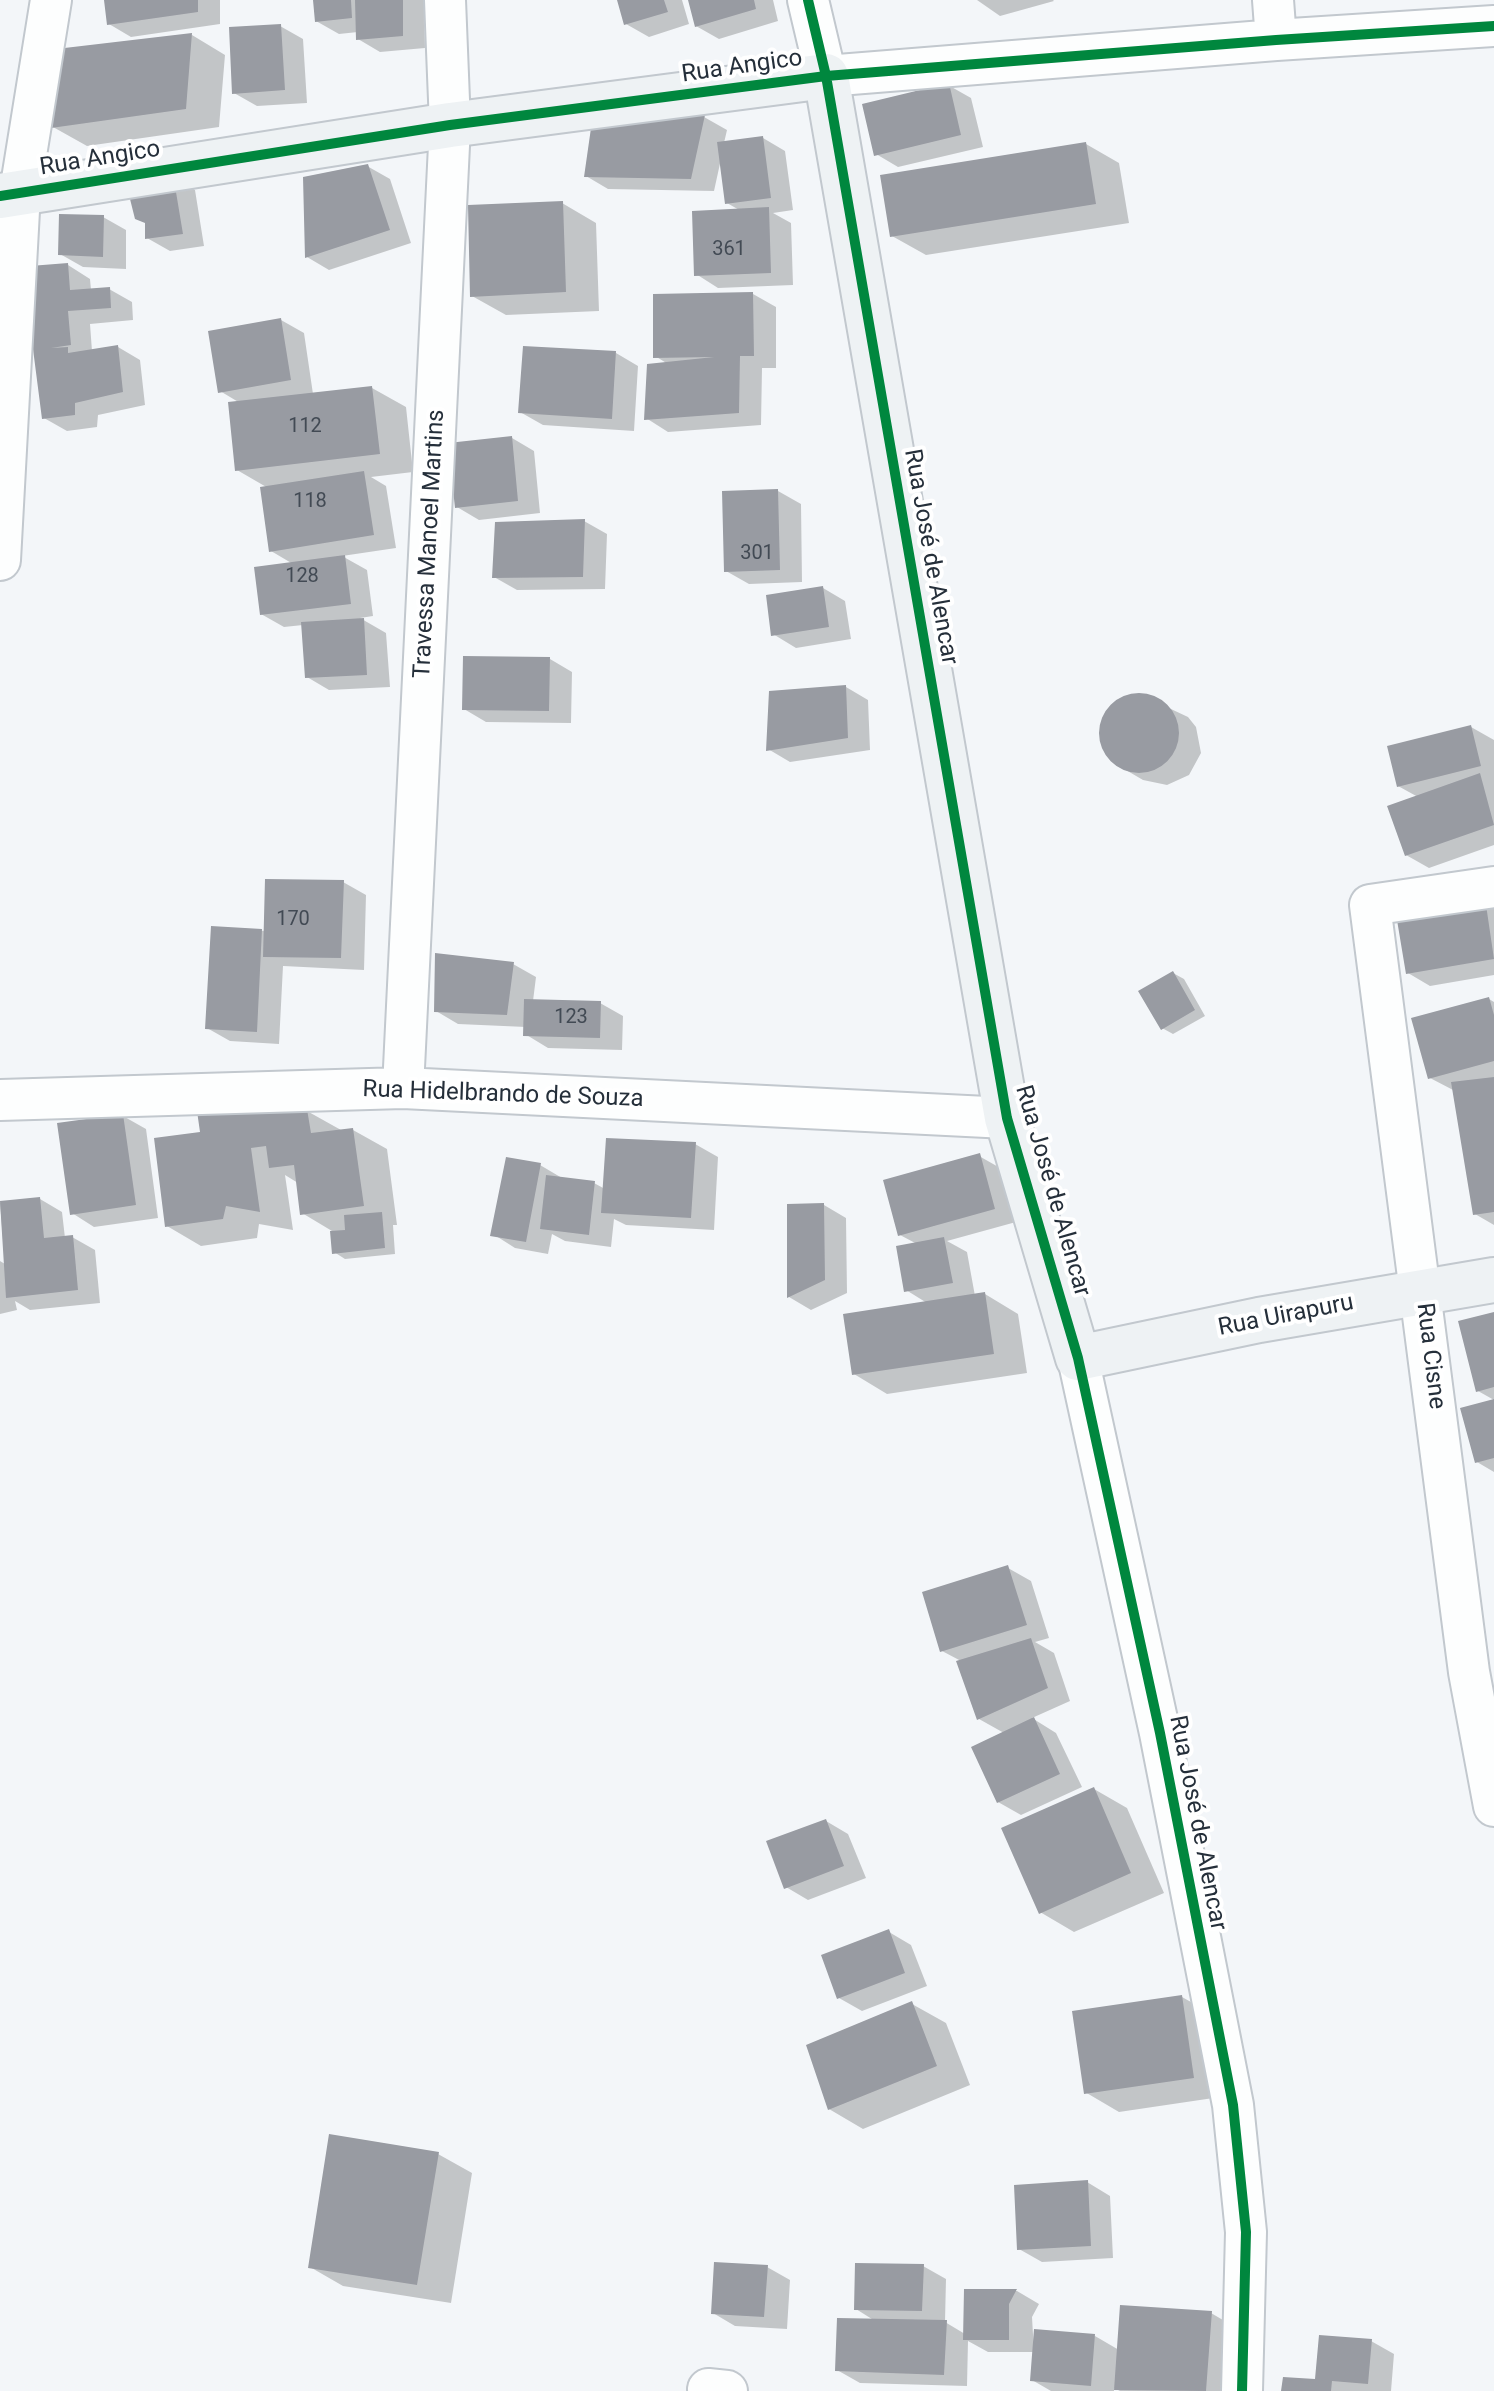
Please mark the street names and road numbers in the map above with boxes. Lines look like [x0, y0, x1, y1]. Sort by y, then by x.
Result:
street label: Rua Angico [680, 44, 804, 90]
street label: Rua Angico [38, 135, 162, 183]
street label: Travessa Manoel Martins [409, 409, 451, 679]
street label: Rua José de Alencar [897, 447, 963, 667]
street label: Rua Hidelbrando de Souza [362, 1076, 644, 1114]
street label: Rua José de Alencar [1008, 1082, 1096, 1300]
street label: Rua Uirapuru [1216, 1289, 1356, 1343]
street label: Rua Cisne [1409, 1301, 1451, 1411]
street label: Rua José de Alencar [1162, 1713, 1232, 1933]

